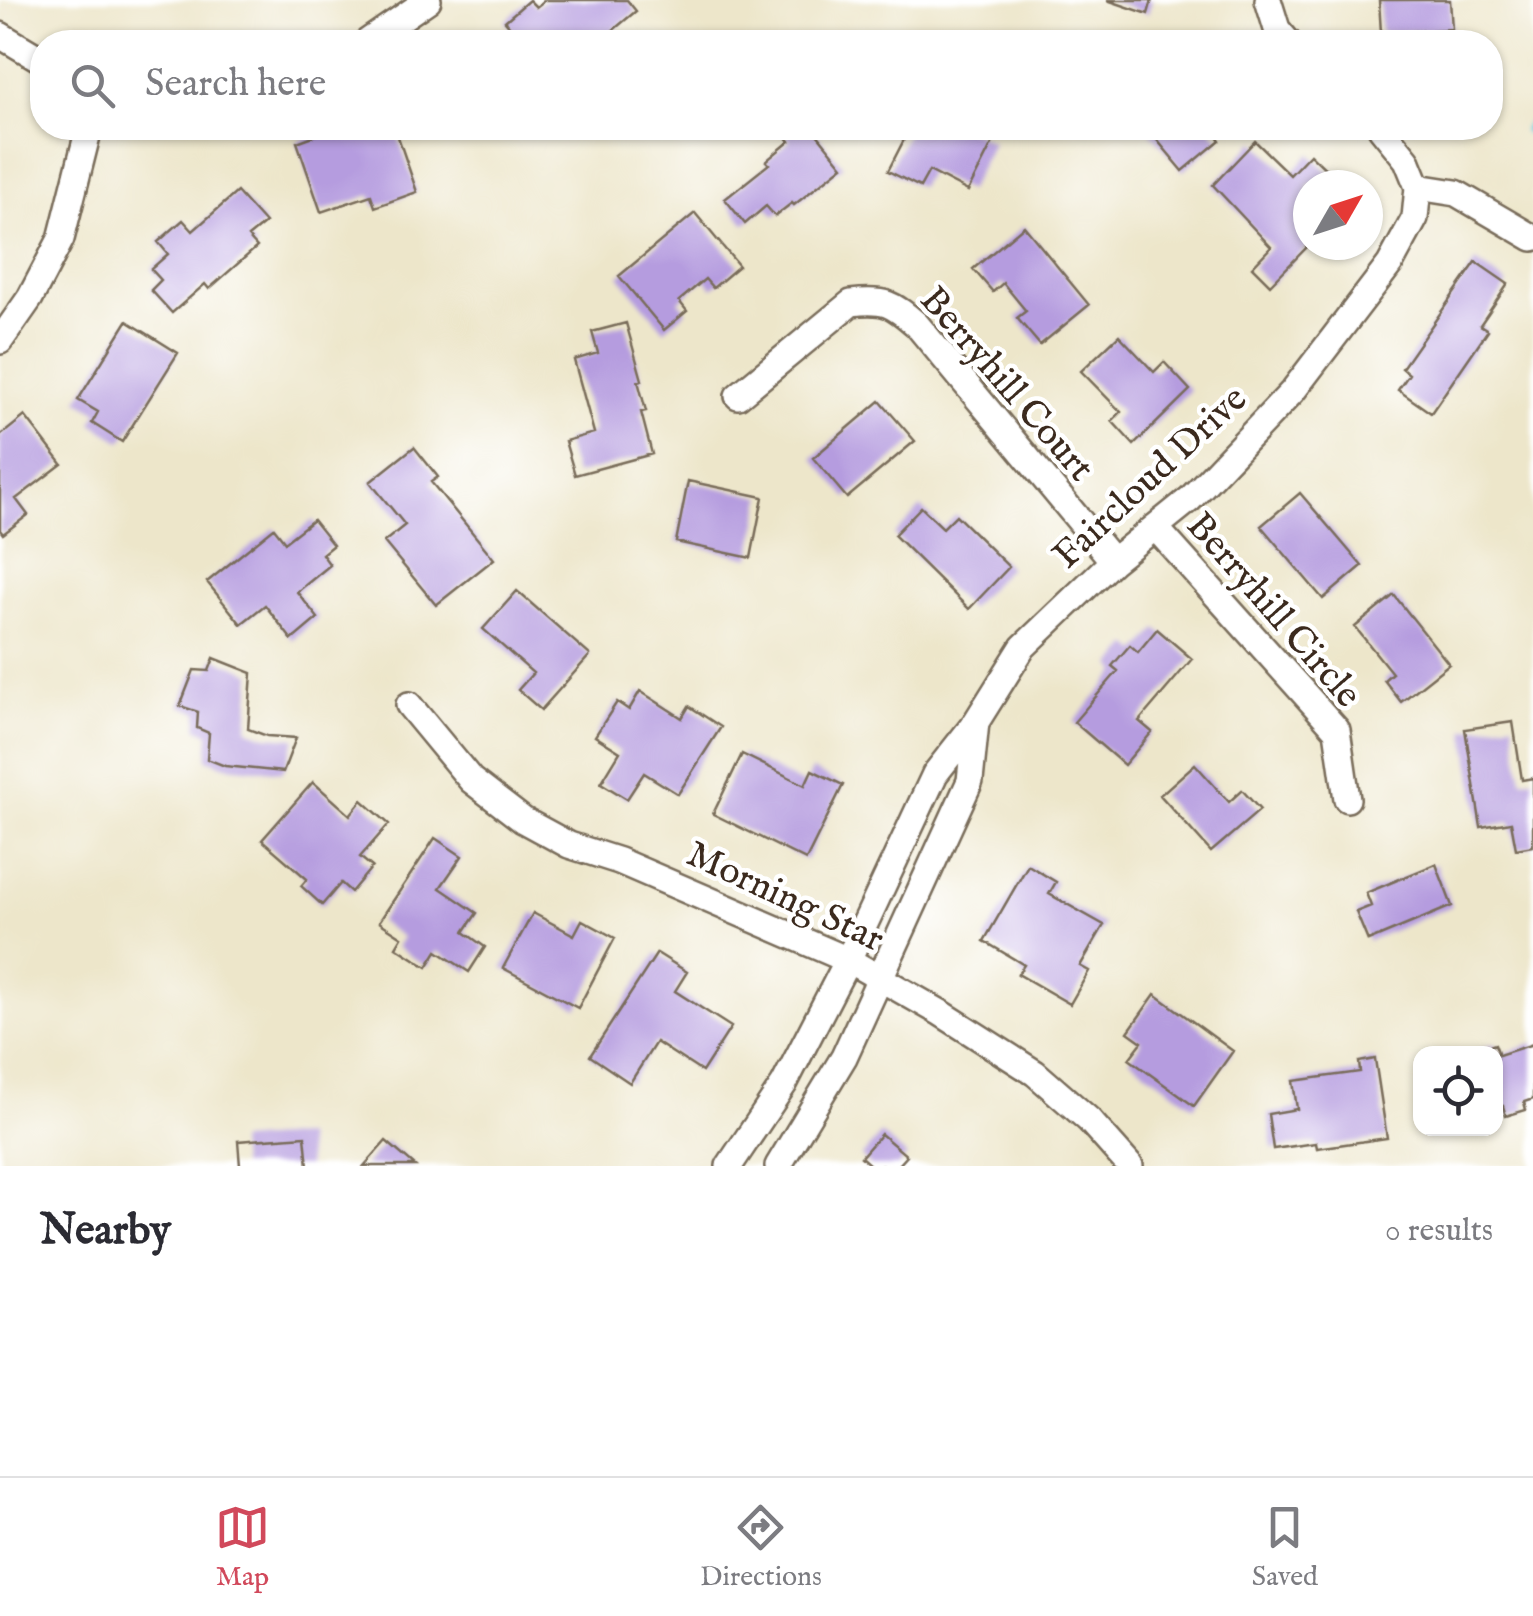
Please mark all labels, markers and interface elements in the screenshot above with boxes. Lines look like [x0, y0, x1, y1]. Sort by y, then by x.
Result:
search box [30, 30, 1503, 140]
icon: search [65, 58, 120, 113]
text: Search here [145, 61, 326, 109]
north arrow [1293, 170, 1383, 260]
street label: Berryhill Court [908, 278, 1103, 492]
street label: Faircloud Drive [1044, 376, 1258, 580]
street label: Berryhill Circle [1175, 503, 1371, 719]
street label: Morning Star [678, 831, 891, 964]
map controls [1413, 1046, 1503, 1136]
button: locate [1413, 1046, 1503, 1136]
text: Nearby [40, 1205, 171, 1258]
text: 0 results [1385, 1211, 1493, 1252]
tab: Map [215, 1500, 270, 1595]
tab: Directions [700, 1500, 822, 1595]
tab: Saved [1252, 1500, 1318, 1595]

